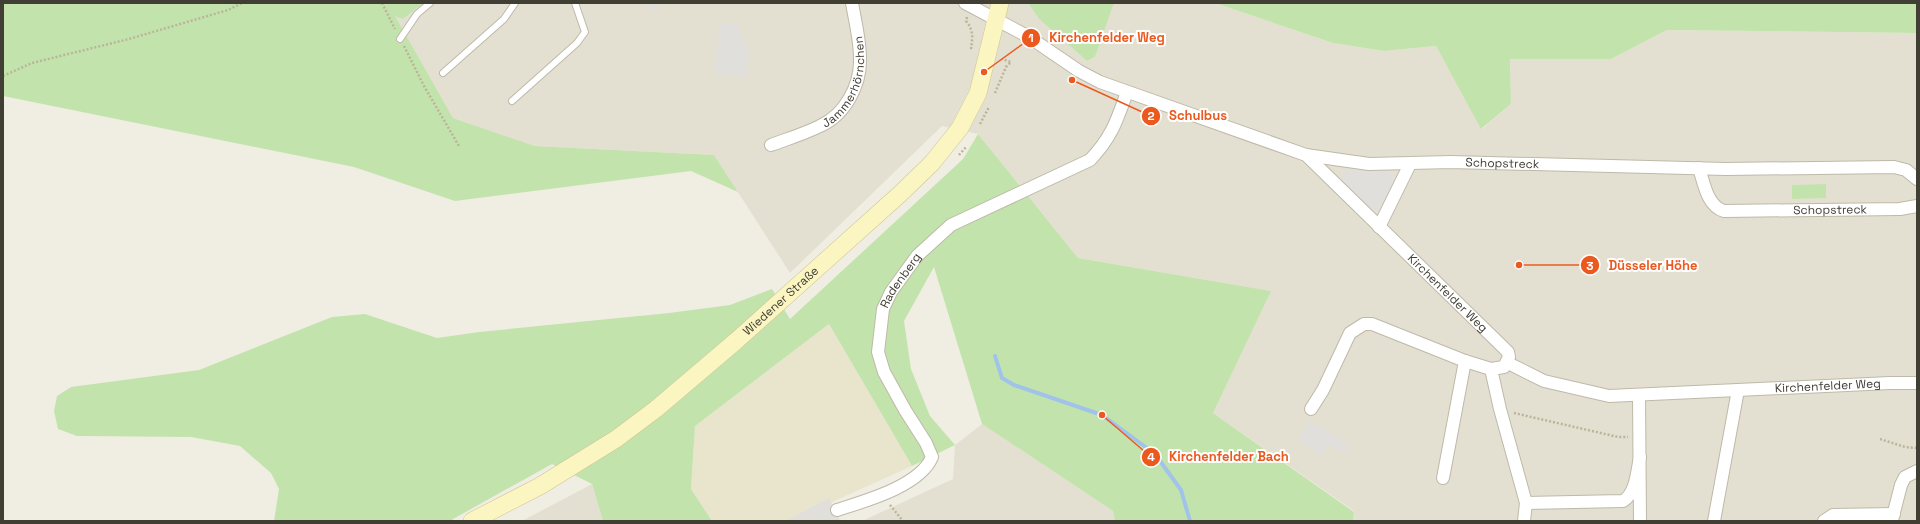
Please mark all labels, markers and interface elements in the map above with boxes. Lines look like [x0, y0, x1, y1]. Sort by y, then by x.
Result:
callout: Kirchenfelder Weg [1021, 25, 1173, 50]
text: Kirchenfelder Weg [1049, 29, 1165, 46]
text: 1 [1028, 30, 1034, 46]
street label: Jammerhörnchen [819, 35, 868, 131]
callout: Schulbus [1141, 103, 1235, 128]
text: Schulbus [1169, 107, 1227, 124]
text: 2 [1147, 108, 1155, 124]
street label: Schopstreck [1465, 154, 1540, 172]
street label: Schopstreck [1793, 201, 1868, 218]
street label: Radenberg [877, 250, 925, 311]
street label: Kirchenfelder Weg [1404, 250, 1491, 336]
callout: Düsseler Höhe [1580, 253, 1705, 278]
text: Düsseler Höhe [1608, 257, 1698, 274]
text: 3 [1586, 258, 1594, 274]
street label: Wiedener Straße [740, 263, 822, 339]
street label: Kirchenfelder Weg [1774, 375, 1881, 396]
callout: Kirchenfelder Bach [1141, 444, 1297, 469]
text: Kirchenfelder Bach [1169, 448, 1289, 465]
text: 4 [1147, 449, 1155, 465]

